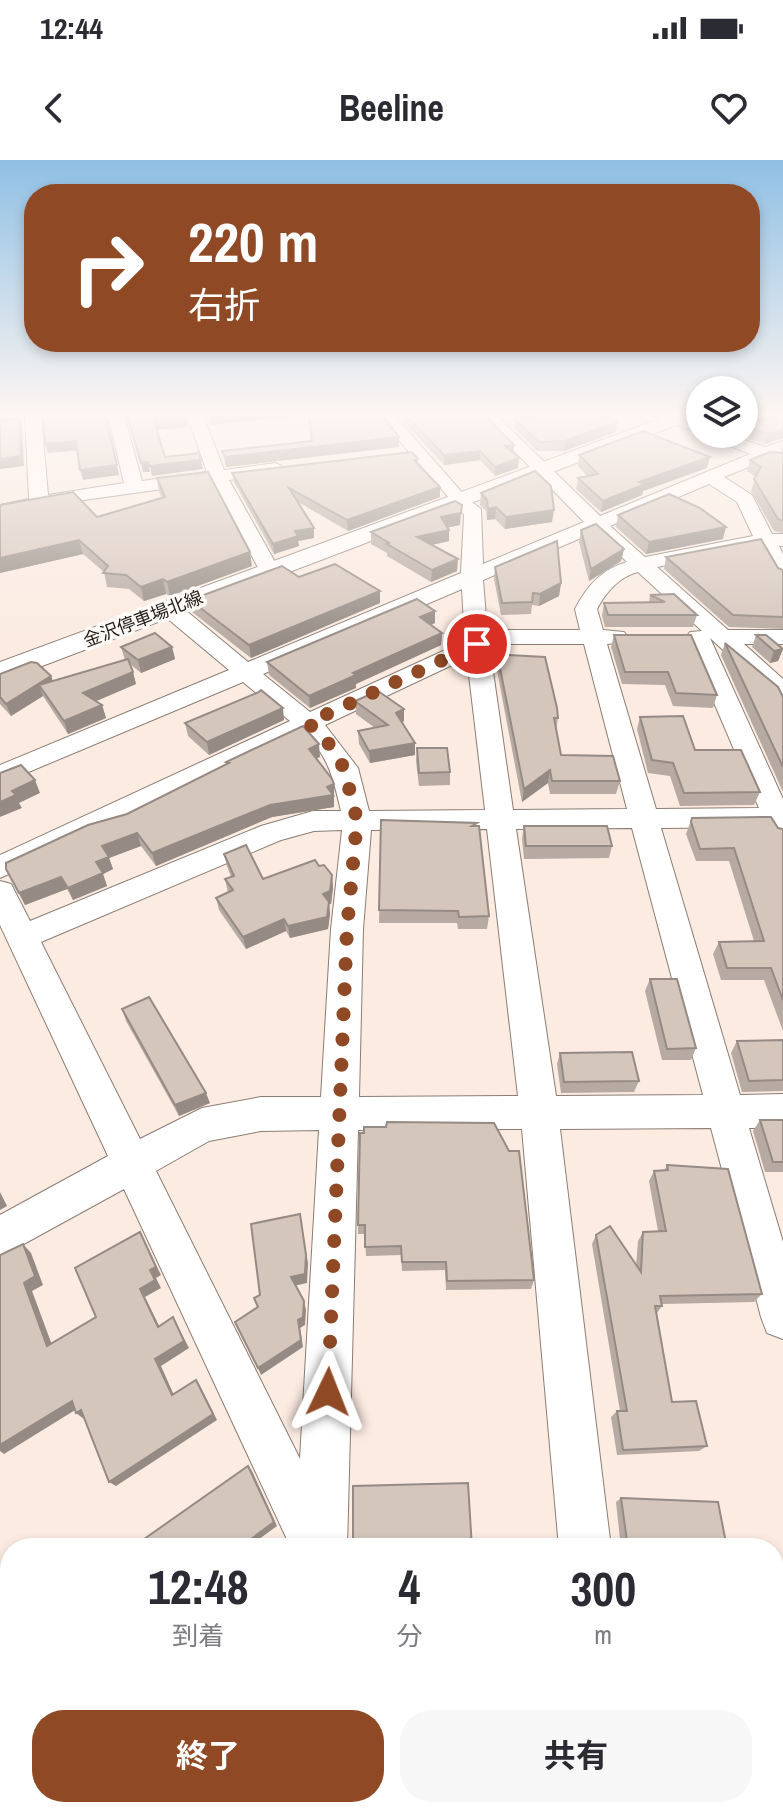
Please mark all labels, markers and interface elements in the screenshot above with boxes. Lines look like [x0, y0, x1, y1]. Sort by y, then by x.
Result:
text: 12:44 [40, 8, 103, 48]
text: Beeline [339, 84, 444, 132]
icon: back [32, 86, 76, 130]
icon: heart [707, 86, 751, 130]
text: 220 m [188, 204, 318, 279]
icon: right [56, 216, 160, 320]
text: 右折 [188, 281, 260, 329]
map controls [686, 376, 758, 448]
button: layers [686, 376, 758, 448]
street label: 金沢停車場北線 [80, 584, 206, 653]
pin [443, 610, 511, 678]
icon: arrive [455, 622, 499, 666]
position arrow [286, 1350, 370, 1434]
text: 12:48 [148, 1554, 249, 1619]
text: 4 [399, 1554, 420, 1619]
text: 300 [570, 1556, 636, 1621]
text: m [594, 1617, 612, 1652]
text: 到着 [172, 1618, 224, 1653]
text: 分 [396, 1618, 422, 1653]
button: 終了 [32, 1710, 384, 1802]
button: 共有 [400, 1710, 752, 1802]

